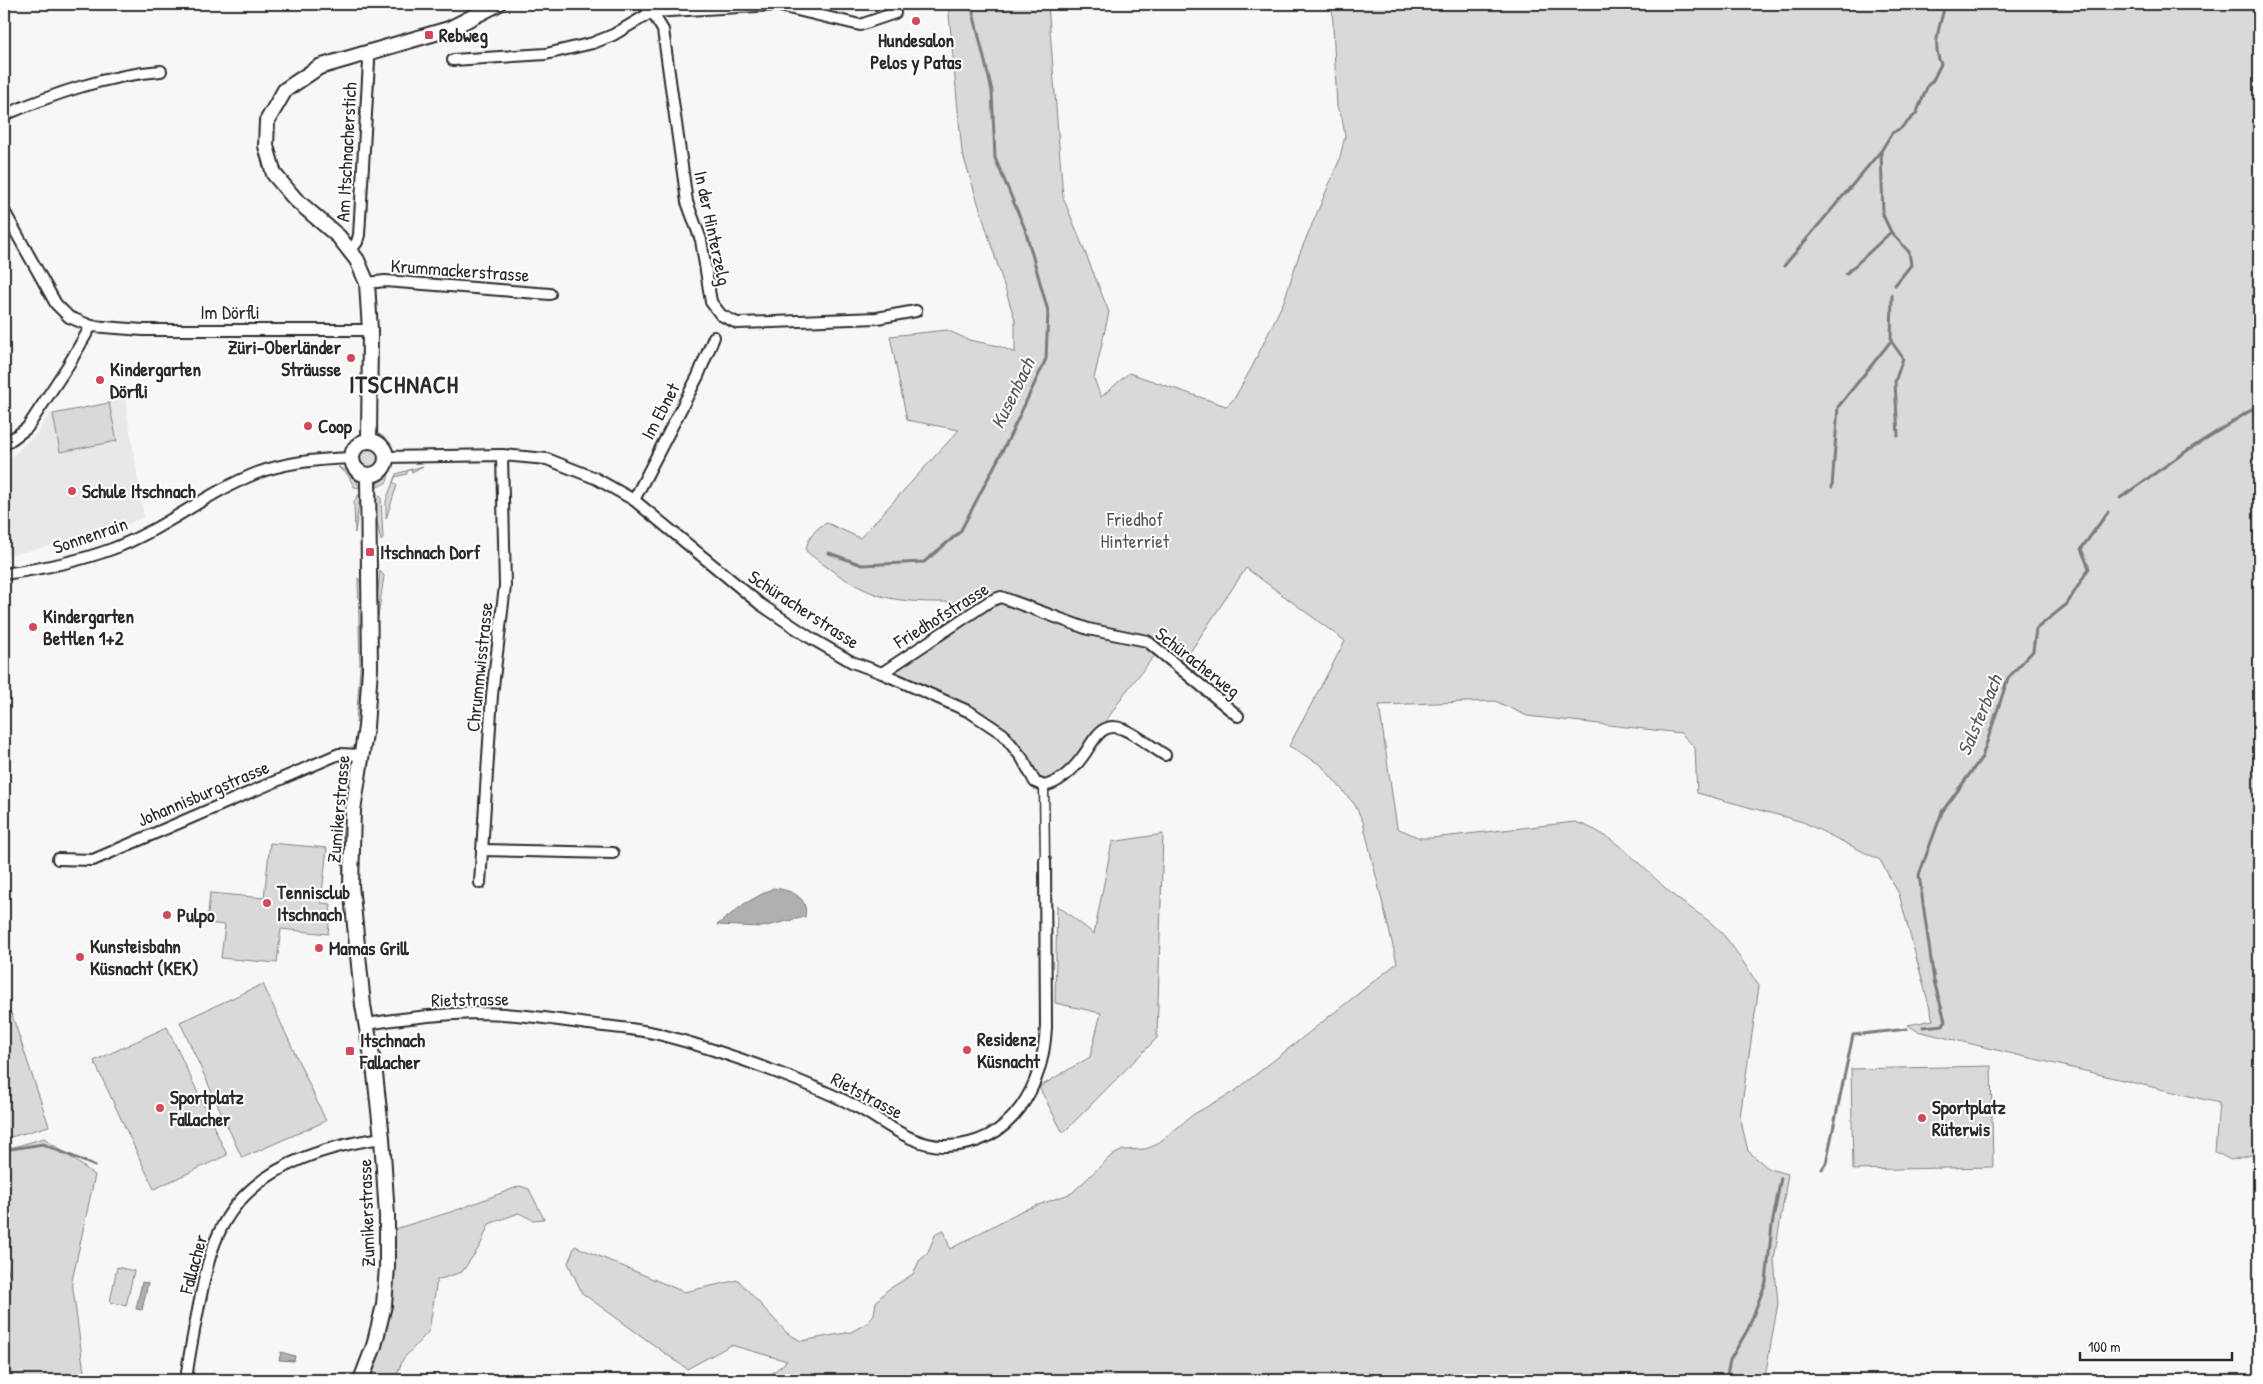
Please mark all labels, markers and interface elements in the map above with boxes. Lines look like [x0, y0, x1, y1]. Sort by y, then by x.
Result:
marker: Hundesalon Pelos y Patas [910, 15, 922, 27]
place label: Rebweg [439, 22, 488, 49]
place label: Hundesalon Pelos y Patas [870, 27, 962, 76]
marker: Rebweg [423, 29, 435, 41]
street label: Am Itschnacherstich [329, 81, 363, 223]
street label: In der Hinterzelg [688, 168, 738, 288]
street label: Krummackerstrasse [390, 252, 531, 288]
street label: Im Dörfli [200, 299, 260, 325]
place label: Züri-Oberländer Sträusse [228, 334, 342, 382]
marker: Züri-Oberländer Sträusse [345, 352, 357, 364]
water label: Kusenbach [983, 352, 1041, 433]
place label: Kindergarten Dörfli [110, 356, 201, 404]
district label: ITSCHNACH [349, 368, 459, 400]
marker: Kindergarten Dörfli [94, 374, 106, 386]
street label: Im Ebnet [634, 378, 686, 444]
place label: Coop [318, 413, 353, 440]
marker: Coop [302, 420, 314, 432]
place label: Schule Itschnach [82, 478, 196, 504]
marker: Schule Itschnach [66, 485, 78, 497]
park label: Friedhof Hinterriet [1101, 506, 1170, 554]
street label: Sonnenrain [49, 510, 131, 560]
place label: Itschnach Dorf [380, 539, 481, 565]
marker: Itschnach Dorf [364, 546, 376, 558]
street label: Schüracherstrasse [743, 563, 865, 655]
street label: Friedhofstrasse [888, 575, 994, 655]
street label: Chrummwisstrasse [459, 600, 499, 733]
place label: Kindergarten Bettlen 1+2 [43, 603, 134, 651]
marker: Kindergarten Bettlen 1+2 [27, 621, 39, 633]
street label: Schüracherweg [1150, 621, 1246, 703]
water label: Salsterbach [1950, 669, 2009, 759]
street label: Johannisburgstrasse [133, 753, 273, 832]
street label: Zumikerstrasse [320, 754, 356, 864]
place label: Tennisclub Itschnach [276, 879, 350, 927]
marker: Tennisclub Itschnach [261, 897, 273, 909]
place label: Pulpo [177, 902, 215, 929]
marker: Pulpo [161, 909, 173, 921]
place label: Kunsteisbahn Küsnacht (KEK) [90, 933, 199, 981]
place label: Mamas Grill [329, 935, 409, 961]
marker: Mamas Grill [313, 942, 325, 954]
marker: Kunsteisbahn Küsnacht (KEK) [74, 951, 86, 963]
street label: Rietstrasse [431, 985, 510, 1013]
place label: Residenz Küsnacht [977, 1026, 1041, 1074]
place label: Itschnach Fallacher [359, 1027, 425, 1075]
marker: Residenz Küsnacht [961, 1044, 973, 1056]
marker: Itschnach Fallacher [344, 1045, 356, 1057]
street label: Rietstrasse [827, 1065, 908, 1125]
place label: Sportplatz Fallacher [169, 1084, 245, 1132]
place label: Sportplatz Rüterwis [1932, 1094, 2007, 1142]
marker: Sportplatz Fallacher [154, 1102, 166, 1114]
marker: Sportplatz Rüterwis [1916, 1112, 1928, 1124]
street label: Zumikerstrasse [351, 1158, 381, 1267]
street label: Fallacher [172, 1231, 214, 1298]
scale bar [2080, 1329, 2233, 1361]
text: 100 m [2088, 1336, 2121, 1357]

